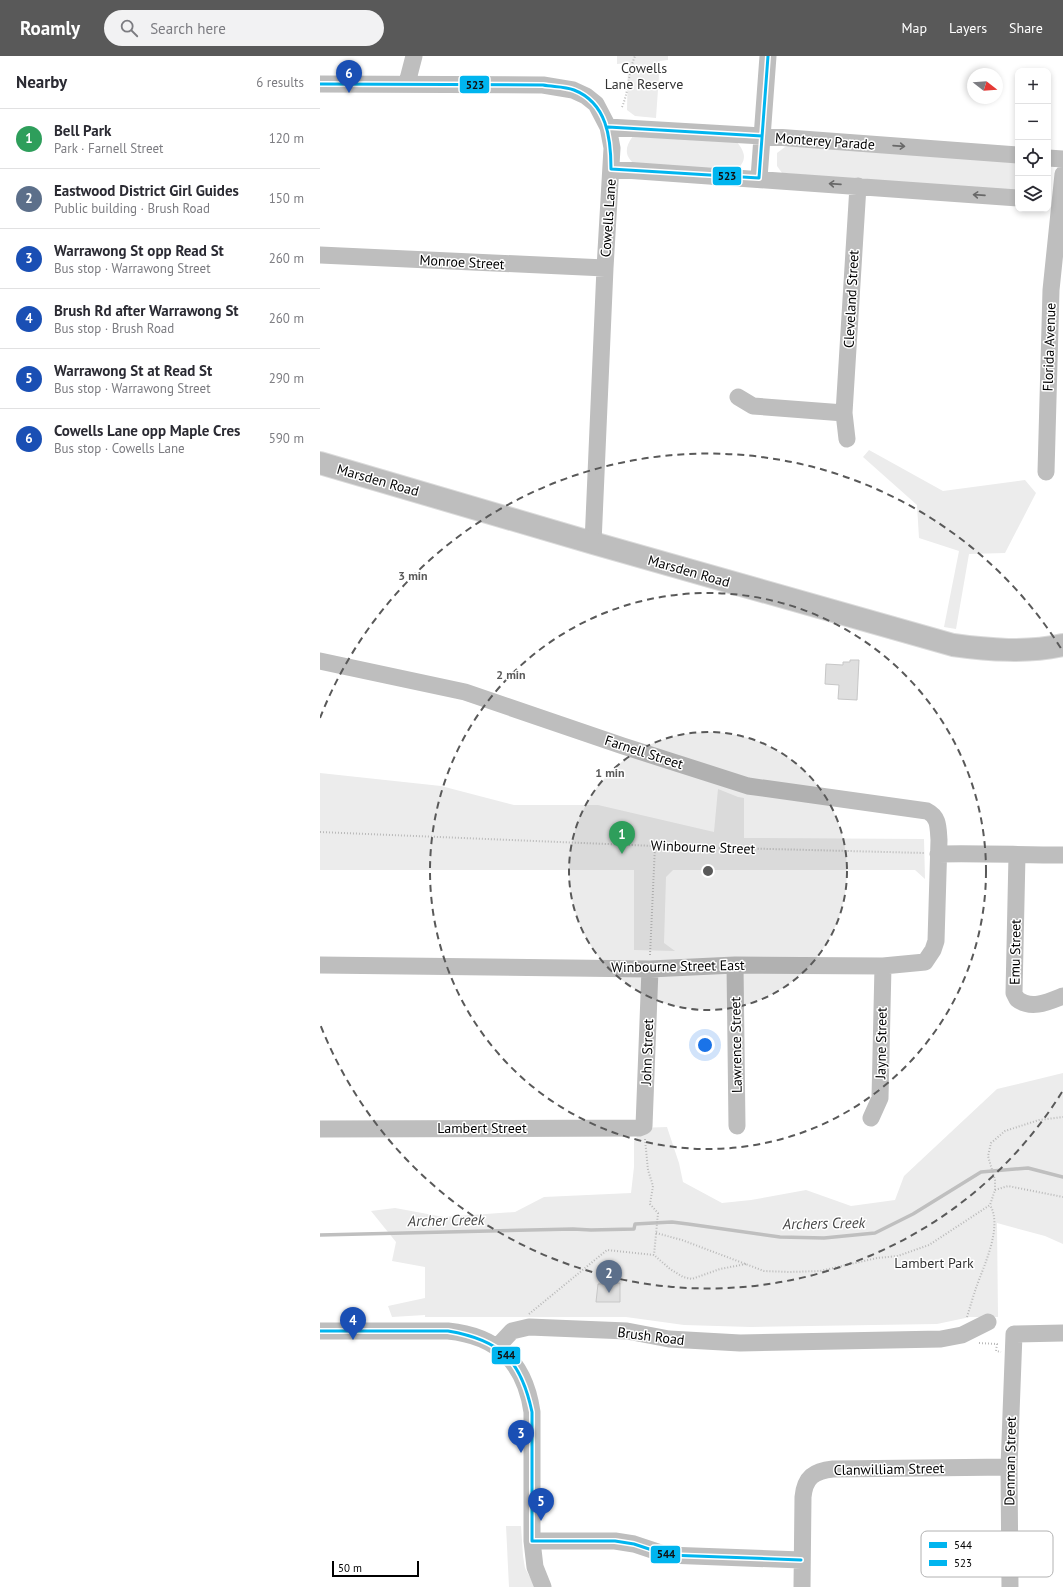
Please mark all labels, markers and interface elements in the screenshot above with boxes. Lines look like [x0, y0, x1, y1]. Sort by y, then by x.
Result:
search box [104, 10, 384, 46]
text: Roamly [20, 16, 80, 40]
icon: search [118, 17, 140, 39]
text: Search here [150, 19, 226, 38]
text: Map [901, 19, 927, 37]
text: Layers [949, 19, 987, 37]
text: Share [1009, 19, 1043, 37]
park label: Cowells Lane Reserve [605, 59, 683, 93]
pin: 6 [336, 60, 362, 93]
north arrow [967, 68, 1003, 104]
map controls [1015, 68, 1051, 212]
button: + [1015, 68, 1051, 104]
text: Nearby [16, 71, 67, 93]
text: 6 results [256, 74, 304, 91]
line badge: 523 [459, 75, 490, 94]
text: 523 [466, 78, 484, 92]
button: − [1015, 104, 1051, 140]
text: Bell Park [54, 121, 111, 140]
street label: Monterey Parade [775, 129, 875, 153]
text: 1 [25, 130, 33, 147]
text: 120 m [269, 130, 304, 147]
text: Park · Farnell Street [54, 140, 164, 157]
button: locate [1015, 140, 1051, 176]
one-way arrow [892, 143, 905, 150]
line badge: 523 [712, 166, 742, 186]
text: 523 [718, 169, 736, 183]
button: layers [1015, 176, 1051, 212]
street label: Cowells Lane [596, 178, 620, 258]
text: Eastwood District Girl Guides [54, 181, 239, 200]
one-way arrow [829, 181, 842, 188]
text: 2 [25, 190, 33, 207]
text: 150 m [269, 190, 304, 207]
one-way arrow [973, 191, 986, 198]
text: Public building · Brush Road [54, 200, 210, 217]
text: Warrawong St opp Read St [54, 241, 224, 260]
street label: Cleveland Street [839, 249, 863, 349]
text: 3 [25, 250, 33, 267]
text: 260 m [269, 250, 304, 267]
street label: Monroe Street [419, 251, 505, 273]
text: Bus stop · Warrawong Street [54, 260, 211, 277]
text: Brush Rd after Warrawong St [54, 301, 239, 320]
street label: Florida Avenue [1038, 302, 1060, 392]
text: 4 [25, 310, 33, 327]
text: 260 m [269, 310, 304, 327]
text: Bus stop · Brush Road [54, 320, 174, 337]
text: Warrawong St at Read St [54, 361, 212, 380]
text: 5 [25, 370, 33, 387]
text: 290 m [269, 370, 304, 387]
text: Bus stop · Warrawong Street [54, 380, 211, 397]
text: Cowells Lane opp Maple Cres [54, 421, 240, 440]
text: 6 [25, 430, 33, 447]
text: 590 m [269, 430, 304, 447]
text: Bus stop · Cowells Lane [54, 440, 185, 457]
street label: Marsden Road [335, 460, 421, 500]
street label: Marsden Road [646, 551, 732, 591]
text: 3 min [398, 568, 428, 583]
text: 2 min [496, 667, 526, 682]
street label: Farnell Street [603, 731, 686, 773]
text: 1 min [595, 765, 625, 780]
pin: 1 [609, 821, 635, 854]
street label: Winbourne Street [650, 836, 756, 858]
centre of rings [701, 864, 715, 878]
street label: Emu Street [1005, 919, 1025, 985]
street label: Winbourne Street East [611, 956, 745, 976]
street label: Lawrence Street [726, 996, 746, 1093]
street label: Jayne Street [871, 1007, 891, 1080]
street label: John Street [637, 1018, 657, 1086]
your location [695, 1035, 715, 1055]
street label: Lambert Street [437, 1119, 527, 1137]
water label: Archer Creek [407, 1210, 486, 1230]
water label: Archers Creek [782, 1213, 867, 1233]
park label: Lambert Park [894, 1254, 974, 1272]
pin: 2 [596, 1260, 622, 1293]
pin: 4 [340, 1307, 366, 1340]
street label: Brush Road [616, 1323, 686, 1349]
line badge: 544 [491, 1346, 521, 1365]
text: 544 [497, 1348, 516, 1362]
street label: Denman Street [1000, 1416, 1020, 1506]
pin: 3 [508, 1420, 534, 1453]
street label: Clanwilliam Street [834, 1459, 945, 1479]
pin: 5 [528, 1488, 554, 1521]
legend [921, 1531, 1053, 1577]
text: 544 [954, 1538, 972, 1552]
line badge: 544 [650, 1545, 681, 1564]
text: 544 [657, 1547, 676, 1561]
text: 523 [954, 1556, 972, 1570]
scale bar [332, 1559, 419, 1578]
text: 50 m [338, 1561, 362, 1575]

